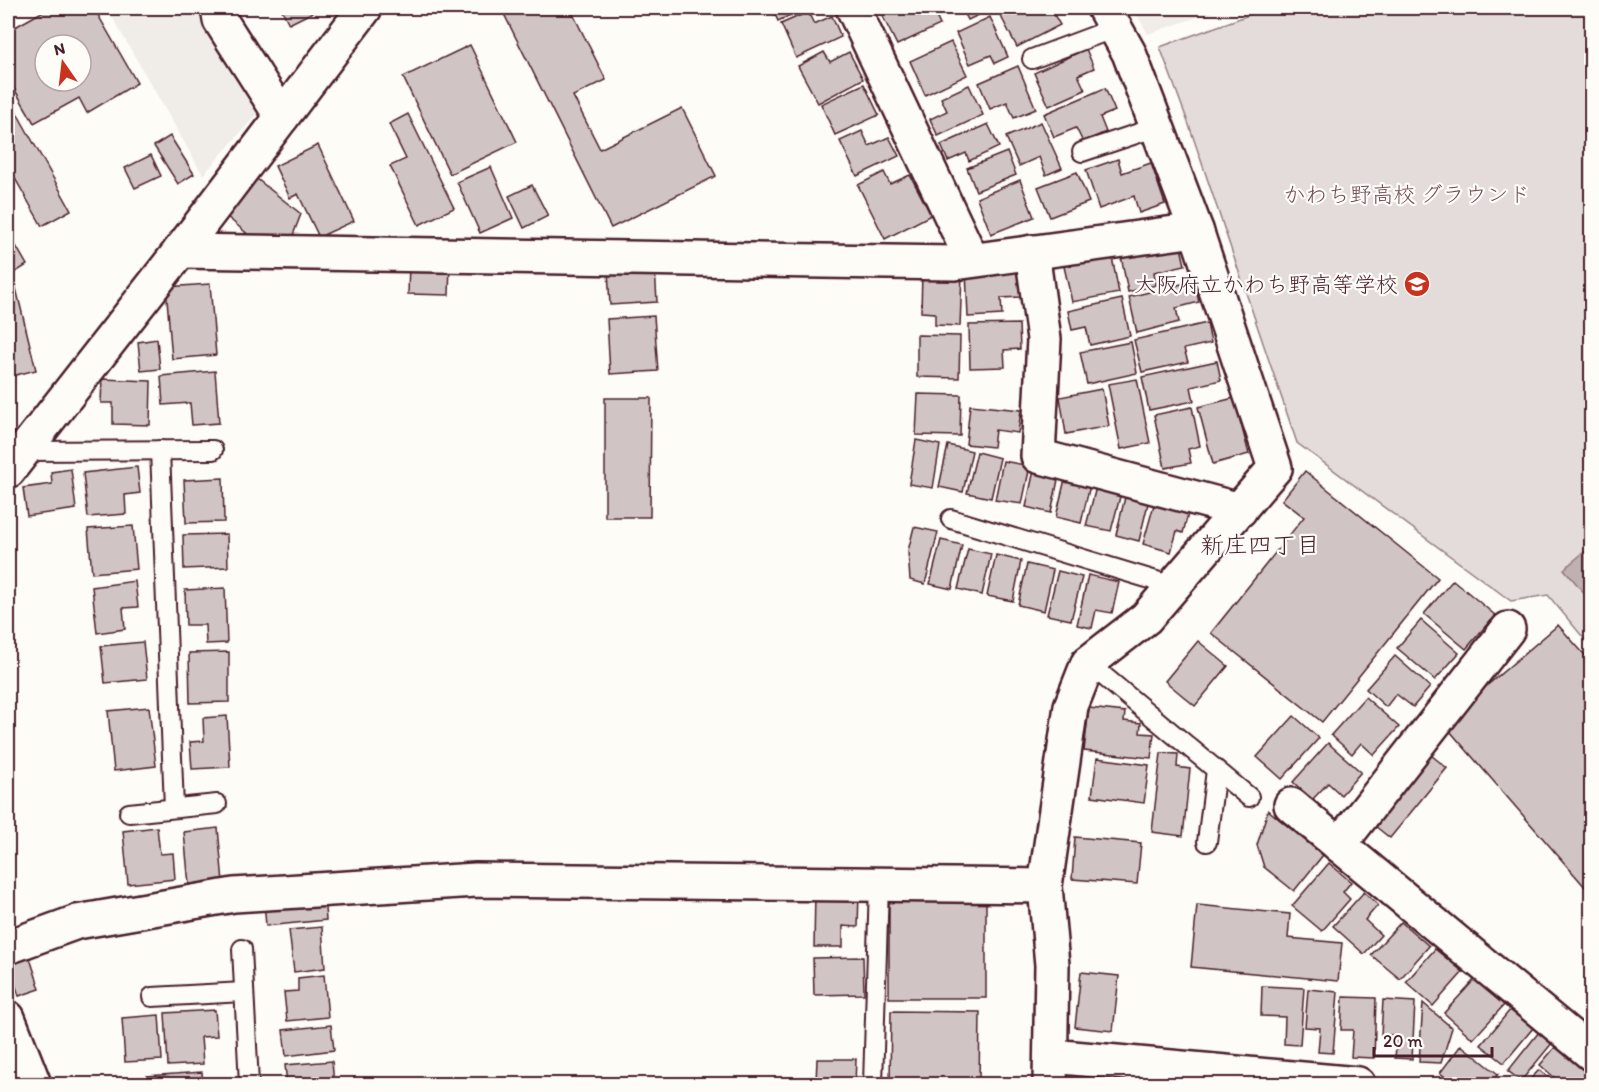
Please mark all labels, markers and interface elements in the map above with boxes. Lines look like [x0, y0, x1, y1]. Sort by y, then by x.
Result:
north arrow [33, 33, 93, 93]
text: N [52, 38, 67, 59]
park label: かわち野高校 グラウンド [1284, 181, 1530, 208]
school or university icon: 大阪府立かわち野高等学校 [1402, 269, 1432, 299]
place label: 大阪府立かわち野高等学校 [1134, 271, 1398, 298]
district label: 新庄四丁目 [1200, 530, 1320, 559]
scale bar [1374, 1020, 1492, 1058]
text: 20 m [1383, 1030, 1423, 1052]

